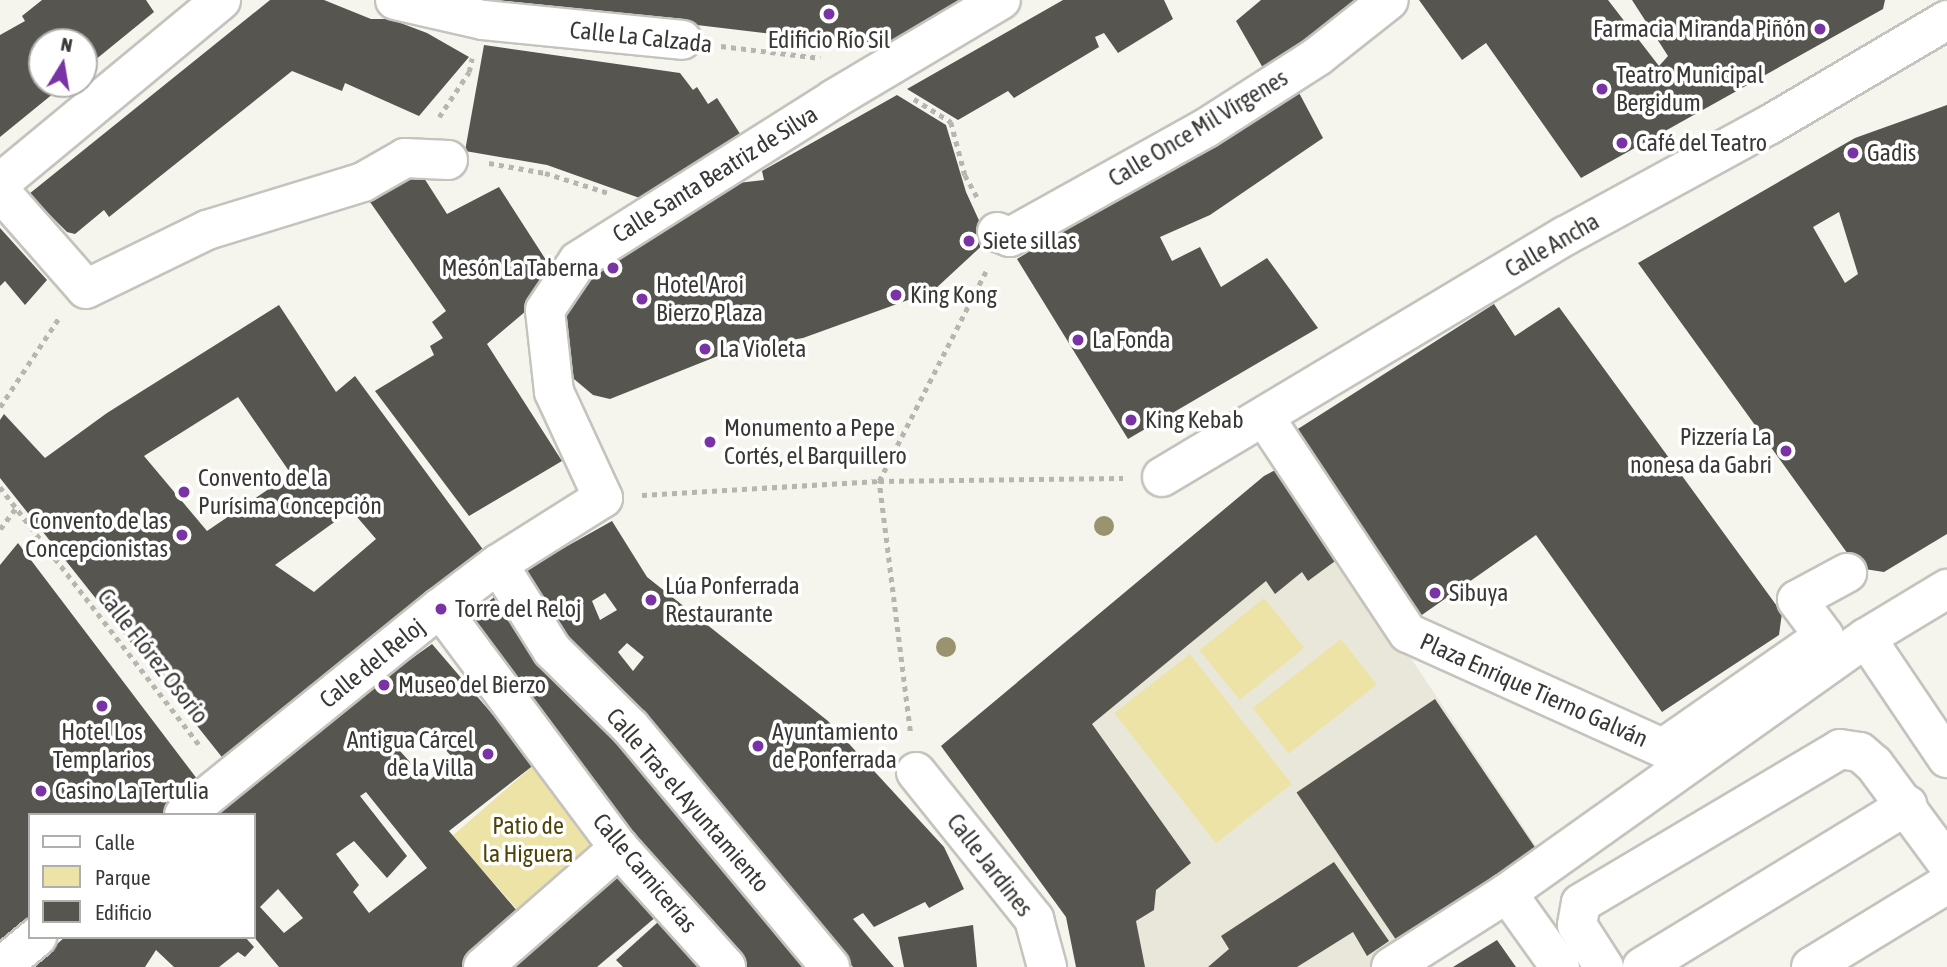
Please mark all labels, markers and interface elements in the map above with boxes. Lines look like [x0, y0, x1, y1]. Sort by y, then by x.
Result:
marker: Edificio Río Sil [821, 6, 837, 22]
street label: Calle La Calzada [568, 15, 714, 59]
place label: Farmacia Miranda Piñón [1593, 15, 1806, 43]
marker: Farmacia Miranda Piñón [1812, 21, 1828, 37]
place label: Edificio Río Sil [768, 26, 890, 54]
north arrow [28, 28, 98, 98]
text: N [59, 32, 74, 56]
place label: Teatro Municipal Bergidum [1616, 61, 1764, 117]
street label: Calle Once Mil Vírgenes [1103, 63, 1293, 193]
marker: Teatro Municipal Bergidum [1594, 81, 1610, 97]
street label: Calle Santa Beatriz de Silva [607, 99, 823, 249]
place label: Café del Teatro [1636, 129, 1767, 157]
marker: Café del Teatro [1614, 135, 1630, 151]
place label: Gadis [1867, 139, 1916, 167]
marker: Gadis [1845, 145, 1861, 161]
street label: Calle Ancha [1500, 207, 1604, 283]
place label: Siete sillas [983, 227, 1077, 255]
marker: Siete sillas [961, 233, 977, 249]
place label: Mesón La Taberna [441, 254, 599, 282]
marker: Mesón La Taberna [605, 260, 621, 276]
place label: Hotel Aroi Bierzo Plaza [656, 271, 763, 327]
place label: King Kong [910, 281, 997, 309]
marker: King Kong [888, 287, 904, 303]
marker: Hotel Aroi Bierzo Plaza [634, 291, 650, 307]
place label: La Fonda [1092, 326, 1170, 354]
marker: La Fonda [1070, 332, 1086, 348]
place label: La Violeta [719, 335, 806, 363]
marker: La Violeta [697, 341, 713, 357]
place label: King Kebab [1145, 406, 1244, 434]
marker: King Kebab [1123, 412, 1139, 428]
place label: Monumento a Pepe Cortés, el Barquillero [724, 414, 907, 470]
place label: Pizzería La nonesa da Gabri [1630, 423, 1772, 479]
marker: Monumento a Pepe Cortés, el Barquillero [702, 434, 718, 450]
marker: Pizzería La nonesa da Gabri [1778, 443, 1794, 459]
place label: Convento de la Purísima Concepción [198, 464, 382, 520]
marker: Convento de la Purísima Concepción [176, 484, 192, 500]
place label: Convento de las Concepcionistas [25, 507, 168, 563]
marker: Convento de las Concepcionistas [174, 527, 190, 543]
place label: Lúa Ponferrada Restaurante [665, 572, 800, 628]
place label: Sibuya [1449, 579, 1508, 607]
street label: Calle Flórez Osorio [91, 583, 215, 729]
marker: Sibuya [1427, 585, 1443, 601]
marker: Lúa Ponferrada Restaurante [643, 592, 659, 608]
place label: Torre del Reloj [455, 595, 581, 623]
marker: Torre del Reloj [433, 601, 449, 617]
street label: Calle del Reloj [314, 612, 430, 714]
street label: Plaza Enrique Tierno Galván [1416, 627, 1652, 753]
place label: Museo del Bierzo [398, 671, 546, 699]
marker: Museo del Bierzo [376, 677, 392, 693]
marker: Hotel Los Templarios [94, 698, 110, 714]
street label: Calle Tras el Ayuntamiento [600, 702, 776, 898]
place label: Hotel Los Templarios [53, 718, 151, 774]
place label: Ayuntamiento de Ponferrada [772, 718, 898, 774]
place label: Antigua Cárcel de la Villa [347, 726, 474, 782]
marker: Ayuntamiento de Ponferrada [750, 738, 766, 754]
marker: Antigua Cárcel de la Villa [480, 746, 496, 762]
place label: Casino La Tertulia [55, 777, 209, 805]
marker: Casino La Tertulia [33, 783, 49, 799]
street label: Calle Carnicerías [587, 808, 703, 938]
street label: Calle Jardines [941, 808, 1039, 922]
park label: Patio de la Higuera [483, 812, 573, 868]
legend [28, 813, 256, 939]
text: Calle [95, 830, 135, 854]
text: Parque [95, 865, 150, 889]
text: Edificio [95, 900, 152, 924]

